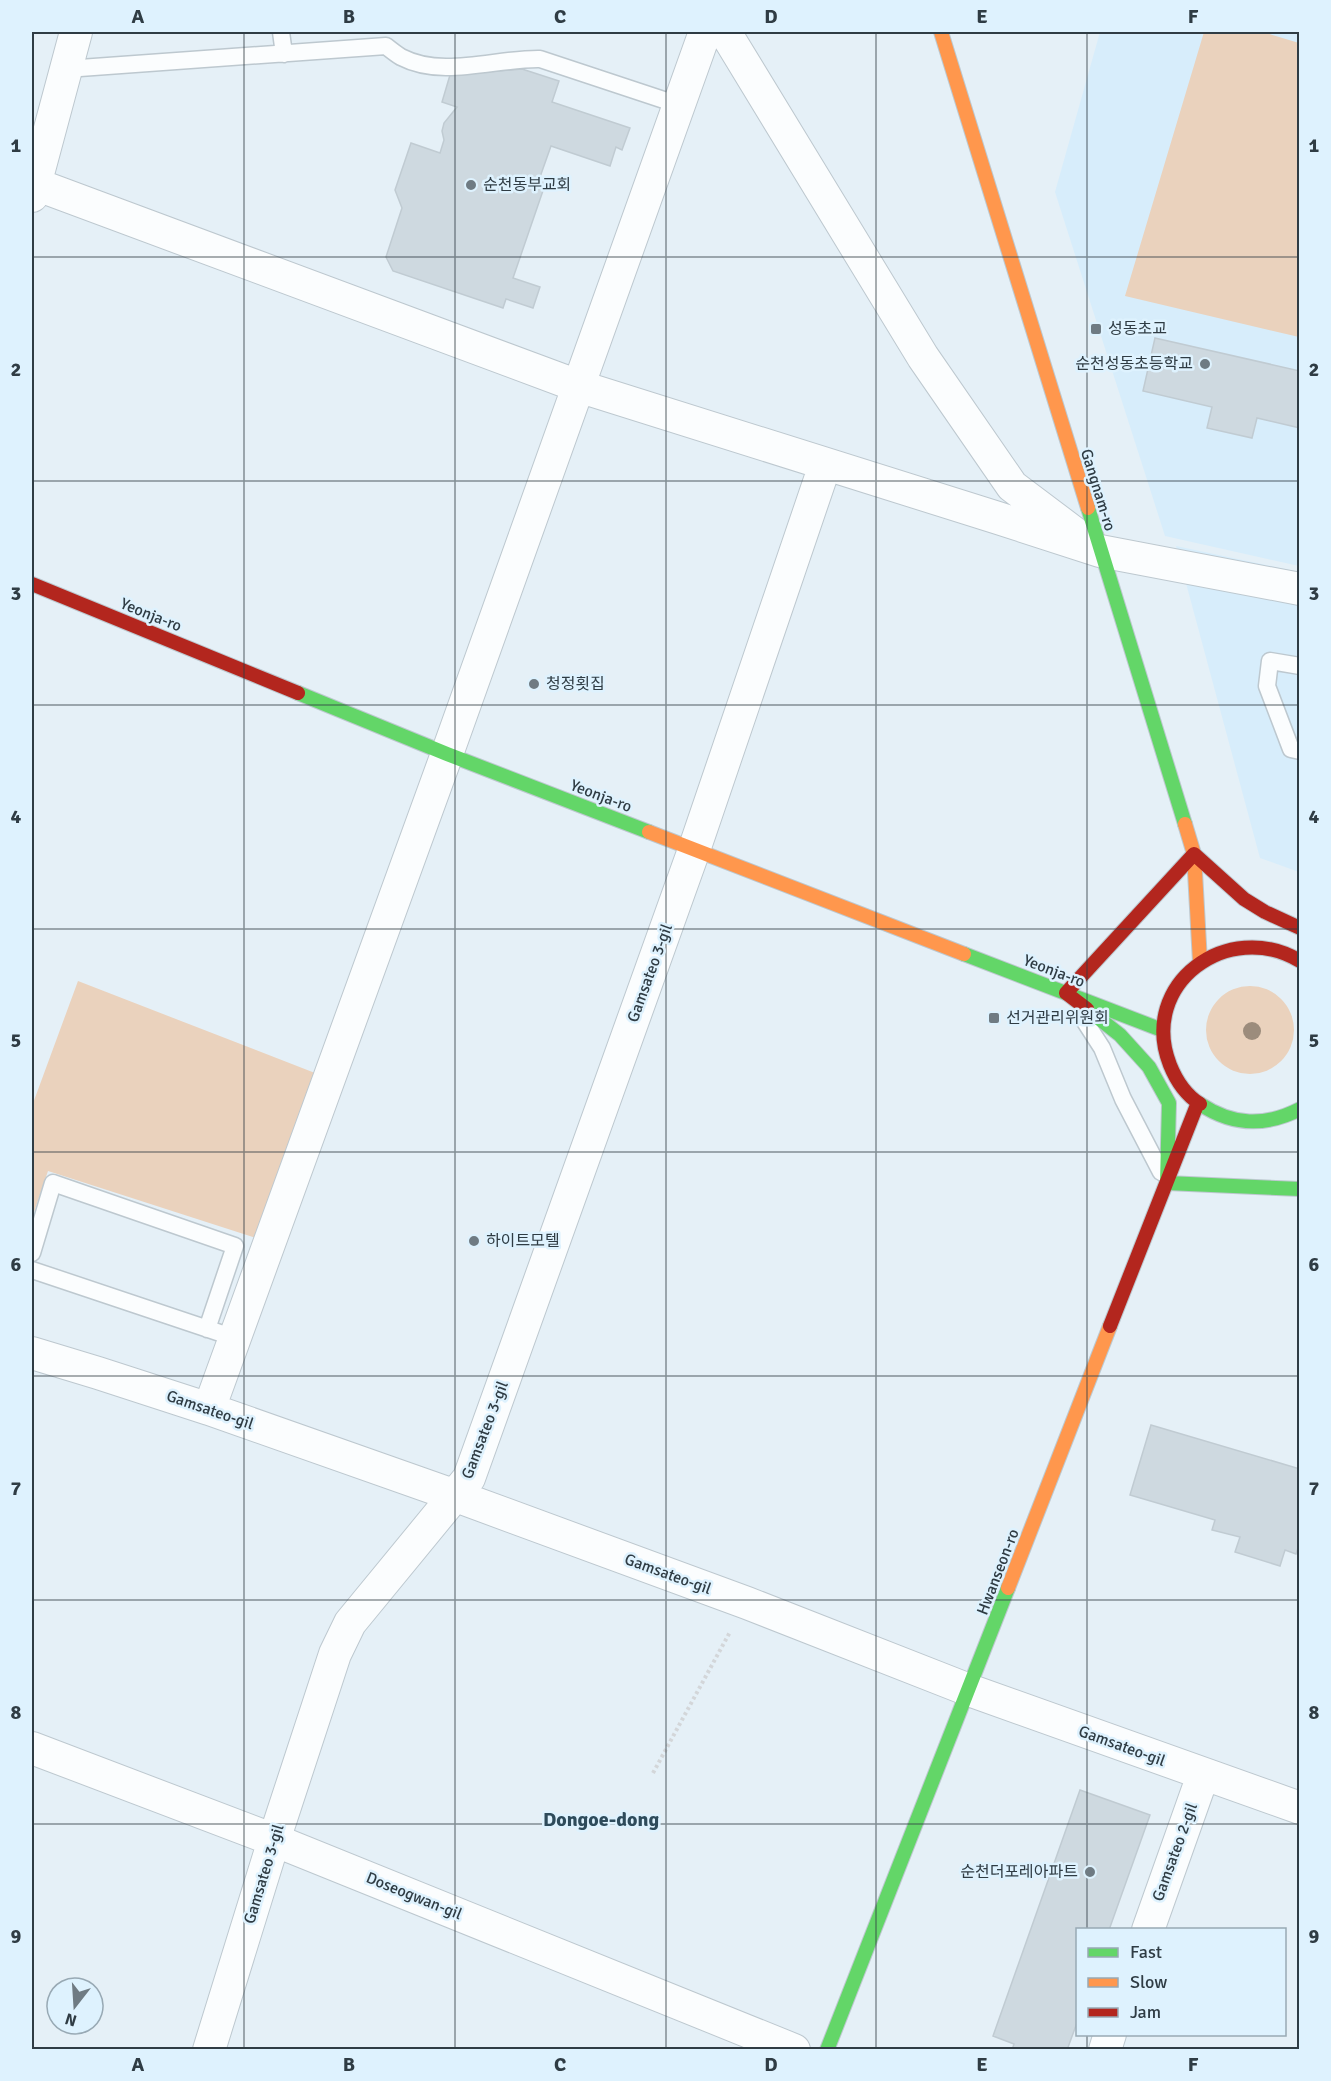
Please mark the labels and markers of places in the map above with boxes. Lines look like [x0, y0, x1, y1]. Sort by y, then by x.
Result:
place label: 순천동부교회 [483, 175, 571, 195]
marker: 순천동부교회 [464, 178, 478, 192]
place label: 성동초교 [1108, 319, 1167, 339]
marker: 성동초교 [1089, 322, 1103, 336]
place label: 순천성동초등학교 [1075, 354, 1193, 374]
marker: 순천성동초등학교 [1198, 357, 1212, 371]
place label: 청정횟집 [546, 674, 605, 694]
marker: 청정횟집 [527, 677, 541, 691]
place label: 선거관리위원회 [1006, 1008, 1109, 1028]
marker: 선거관리위원회 [987, 1011, 1001, 1025]
place label: 하이트모텔 [486, 1231, 560, 1251]
marker: 하이트모텔 [467, 1234, 481, 1248]
place label: 순천더포레아파트 [960, 1862, 1078, 1882]
marker: 순천더포레아파트 [1083, 1865, 1097, 1879]

